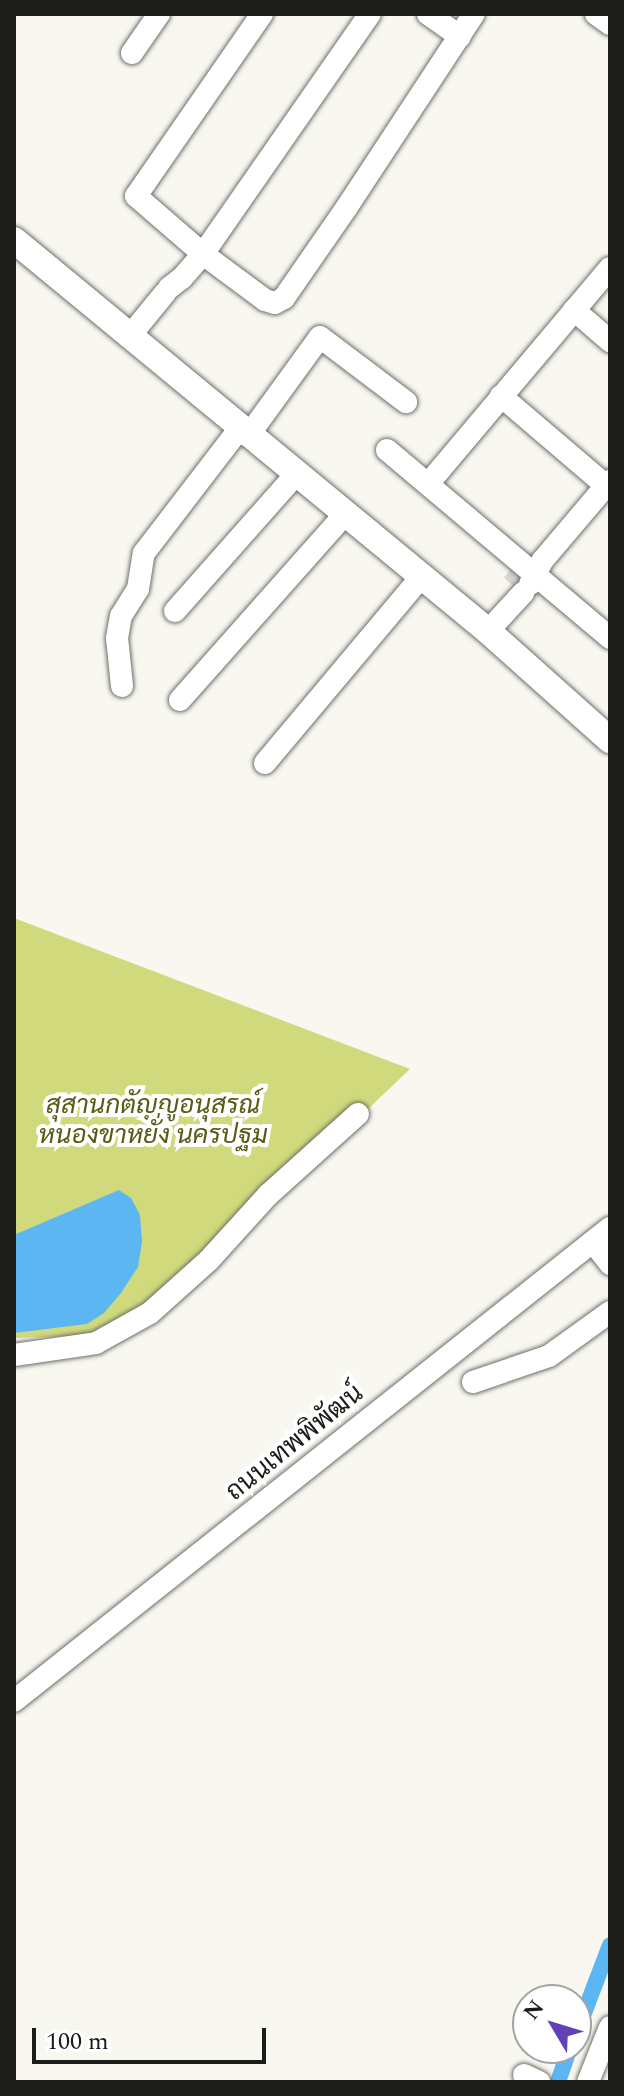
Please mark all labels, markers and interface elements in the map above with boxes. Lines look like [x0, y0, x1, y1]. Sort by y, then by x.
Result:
park label: สุสานกตัญญูอนุสรณ์ หนองขาหยั่ง นครปฐม [38, 1090, 268, 1152]
street label: ถนนเทพพิพัฒน์ [220, 1378, 370, 1508]
north arrow [512, 1984, 592, 2064]
text: N [516, 1993, 553, 2027]
scale bar [36, 2012, 270, 2062]
text: 100 m [46, 2024, 109, 2060]

